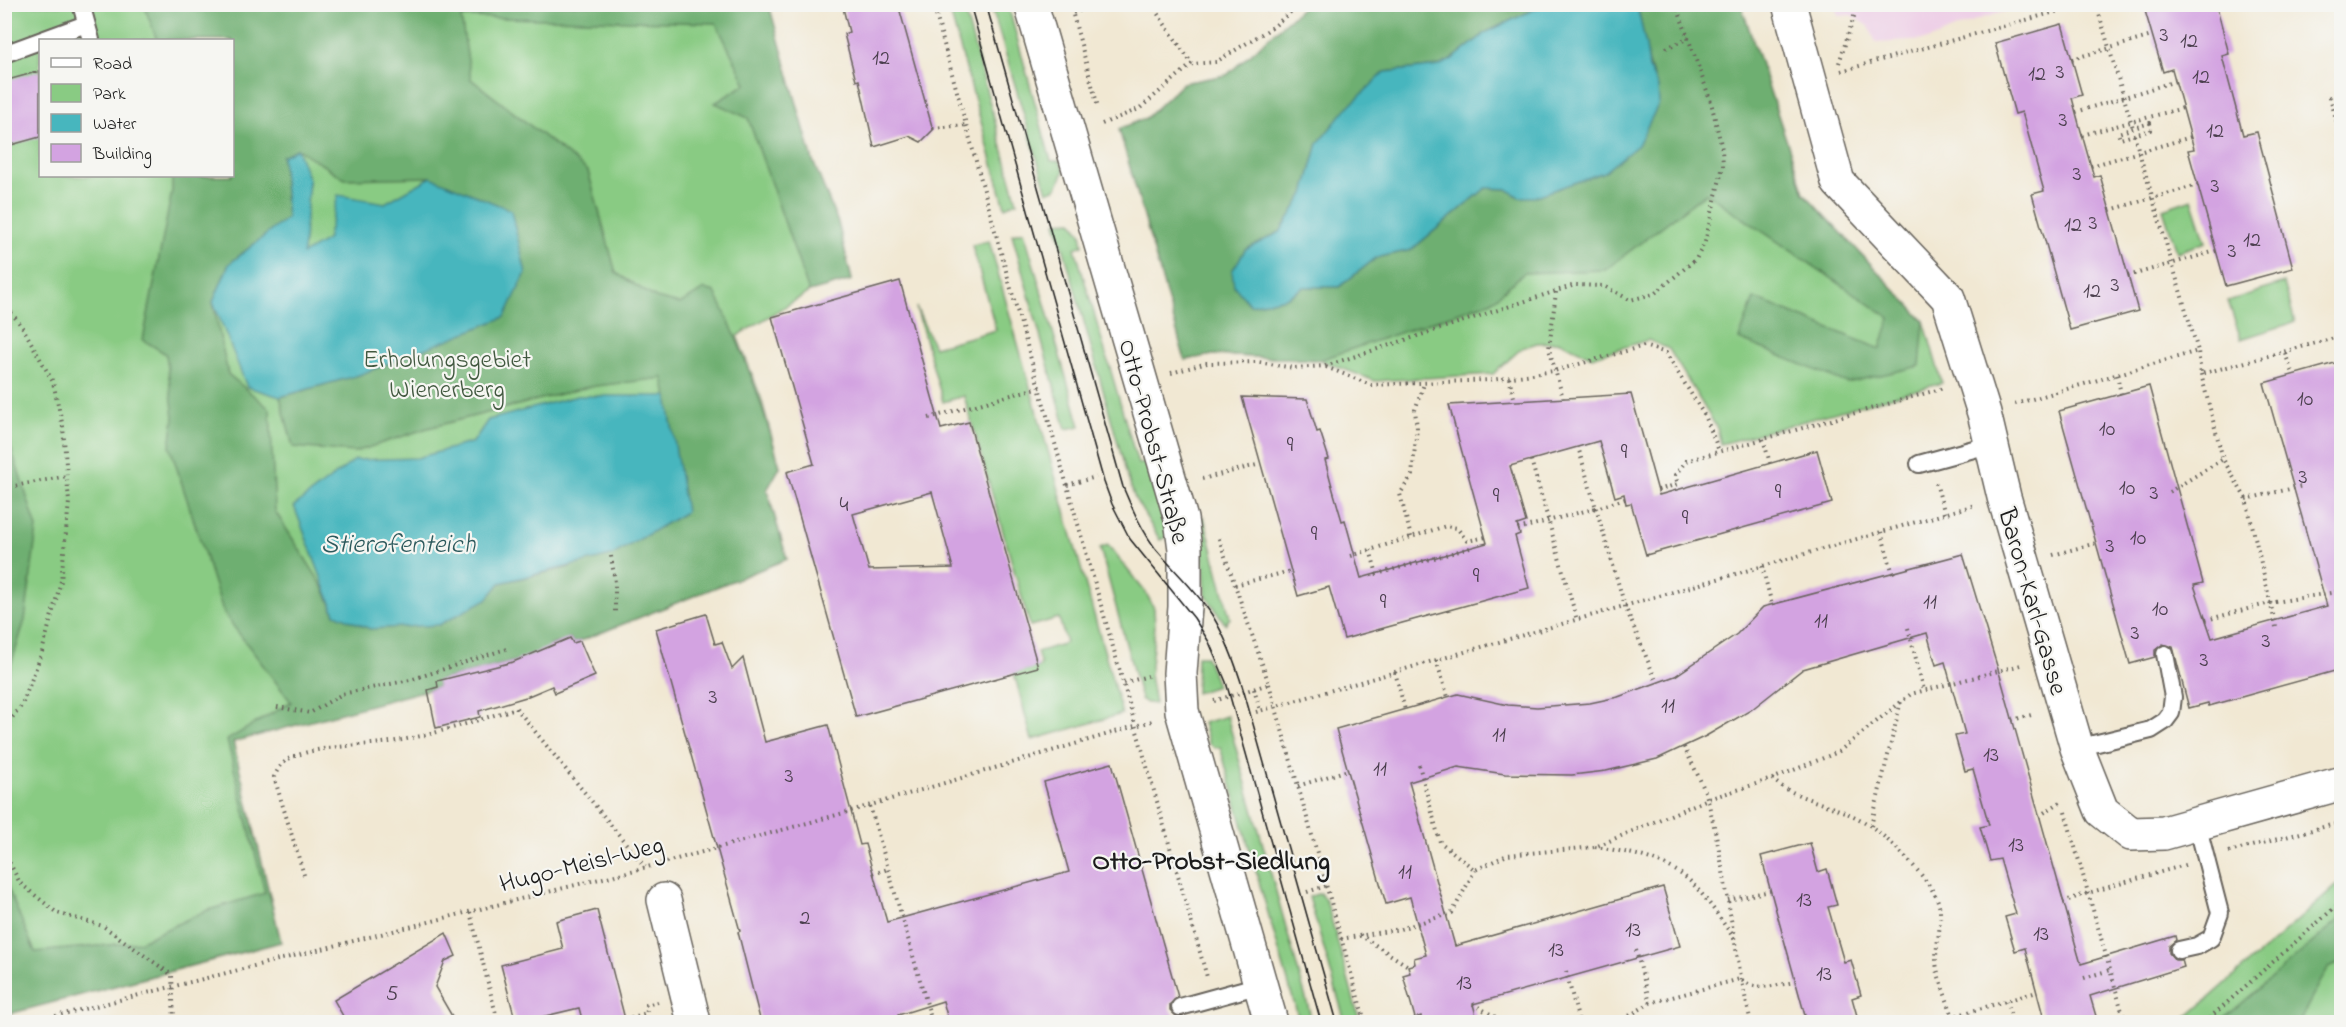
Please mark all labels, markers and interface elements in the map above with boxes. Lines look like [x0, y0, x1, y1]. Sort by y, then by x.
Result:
house number: 3 [2159, 20, 2169, 52]
house number: 12 [2180, 26, 2198, 58]
legend [39, 39, 234, 177]
house number: 12 [872, 43, 890, 75]
text: Road [93, 52, 132, 78]
house number: 3 [2055, 57, 2065, 89]
house number: 12 [2028, 59, 2046, 91]
house number: 12 [2192, 62, 2210, 94]
text: Park [93, 82, 126, 108]
house number: 3 [2058, 105, 2068, 137]
text: Water [93, 112, 137, 138]
house number: 12 [2206, 116, 2224, 148]
text: Building [92, 142, 152, 169]
house number: 3 [2072, 159, 2082, 191]
house number: 3 [2210, 171, 2220, 203]
house number: 3 [2088, 208, 2098, 240]
house number: 12 [2064, 210, 2082, 242]
house number: 12 [2243, 225, 2261, 257]
house number: 3 [2227, 236, 2237, 268]
house number: 3 [2110, 270, 2120, 302]
house number: 12 [2083, 276, 2101, 308]
street label: Otto-Probst-Straße [1107, 335, 1198, 549]
park label: Erholungsgebiet Wienerberg [363, 342, 531, 410]
house number: 10 [2297, 384, 2313, 416]
house number: 10 [2099, 414, 2115, 446]
house number: 9 [1287, 430, 1294, 462]
house number: 9 [1621, 437, 1628, 469]
house number: 3 [2298, 462, 2308, 494]
house number: 10 [2119, 473, 2135, 505]
house number: 9 [1775, 477, 1782, 509]
house number: 3 [2149, 478, 2159, 510]
house number: 9 [1493, 481, 1500, 513]
house number: 4 [839, 490, 849, 522]
house number: 9 [1682, 503, 1689, 535]
street label: Baron-Karl-Gasse [1986, 503, 2076, 700]
house number: 9 [1311, 519, 1318, 551]
house number: 10 [2130, 523, 2146, 555]
water label: Stierofenteich [321, 526, 476, 565]
house number: 3 [2105, 531, 2115, 563]
house number: 9 [1473, 561, 1480, 593]
house number: 9 [1380, 587, 1387, 619]
house number: 11 [1923, 587, 1937, 619]
house number: 10 [2152, 594, 2168, 626]
house number: 11 [1814, 606, 1828, 638]
house number: 3 [2130, 618, 2140, 650]
house number: 3 [2261, 626, 2271, 658]
house number: 3 [2199, 645, 2209, 677]
house number: 3 [708, 682, 718, 714]
house number: 11 [1661, 691, 1675, 723]
house number: 11 [1492, 720, 1506, 752]
house number: 13 [1983, 740, 1999, 772]
house number: 11 [1373, 754, 1387, 786]
house number: 3 [784, 761, 794, 793]
street label: Hugo-Meisl-Weg [496, 827, 668, 905]
house number: 13 [2008, 830, 2024, 862]
district label: Otto-Probst-Siedlung [1092, 843, 1330, 883]
house number: 11 [1398, 857, 1412, 889]
house number: 13 [1796, 885, 1812, 917]
house number: 2 [800, 903, 811, 935]
house number: 13 [1625, 915, 1641, 947]
house number: 13 [2033, 919, 2049, 951]
house number: 13 [1548, 935, 1564, 967]
house number: 13 [1816, 959, 1832, 991]
house number: 13 [1456, 968, 1472, 1000]
house number: 5 [386, 979, 398, 1011]

